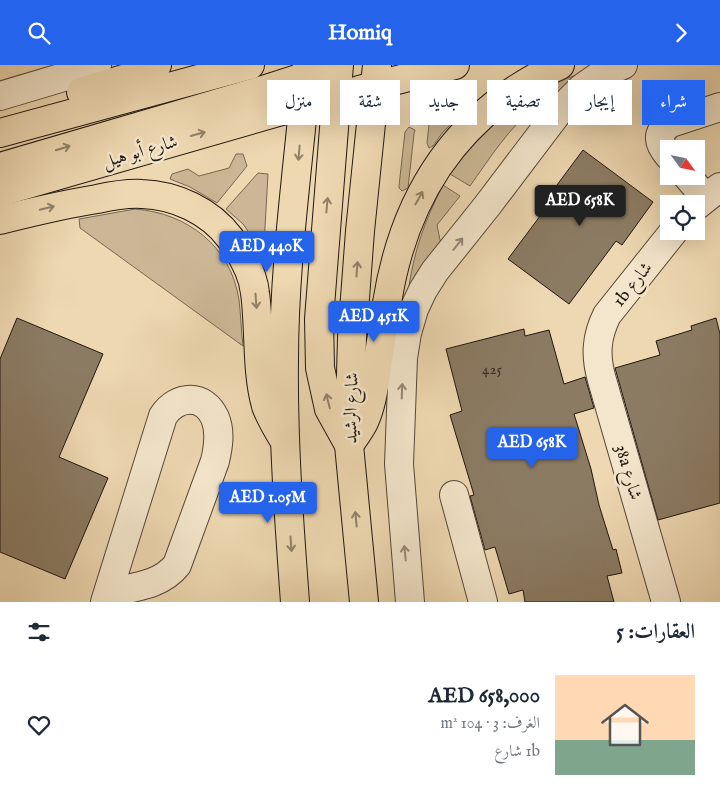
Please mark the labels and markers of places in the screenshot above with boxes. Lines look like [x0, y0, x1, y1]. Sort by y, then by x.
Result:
pin: AED 658K [528, 185, 632, 227]
pin: AED 440K [215, 231, 319, 273]
pin: AED 451K [322, 301, 426, 343]
pin: AED 658K [480, 427, 584, 469]
pin: AED 1.05M [211, 481, 325, 524]

